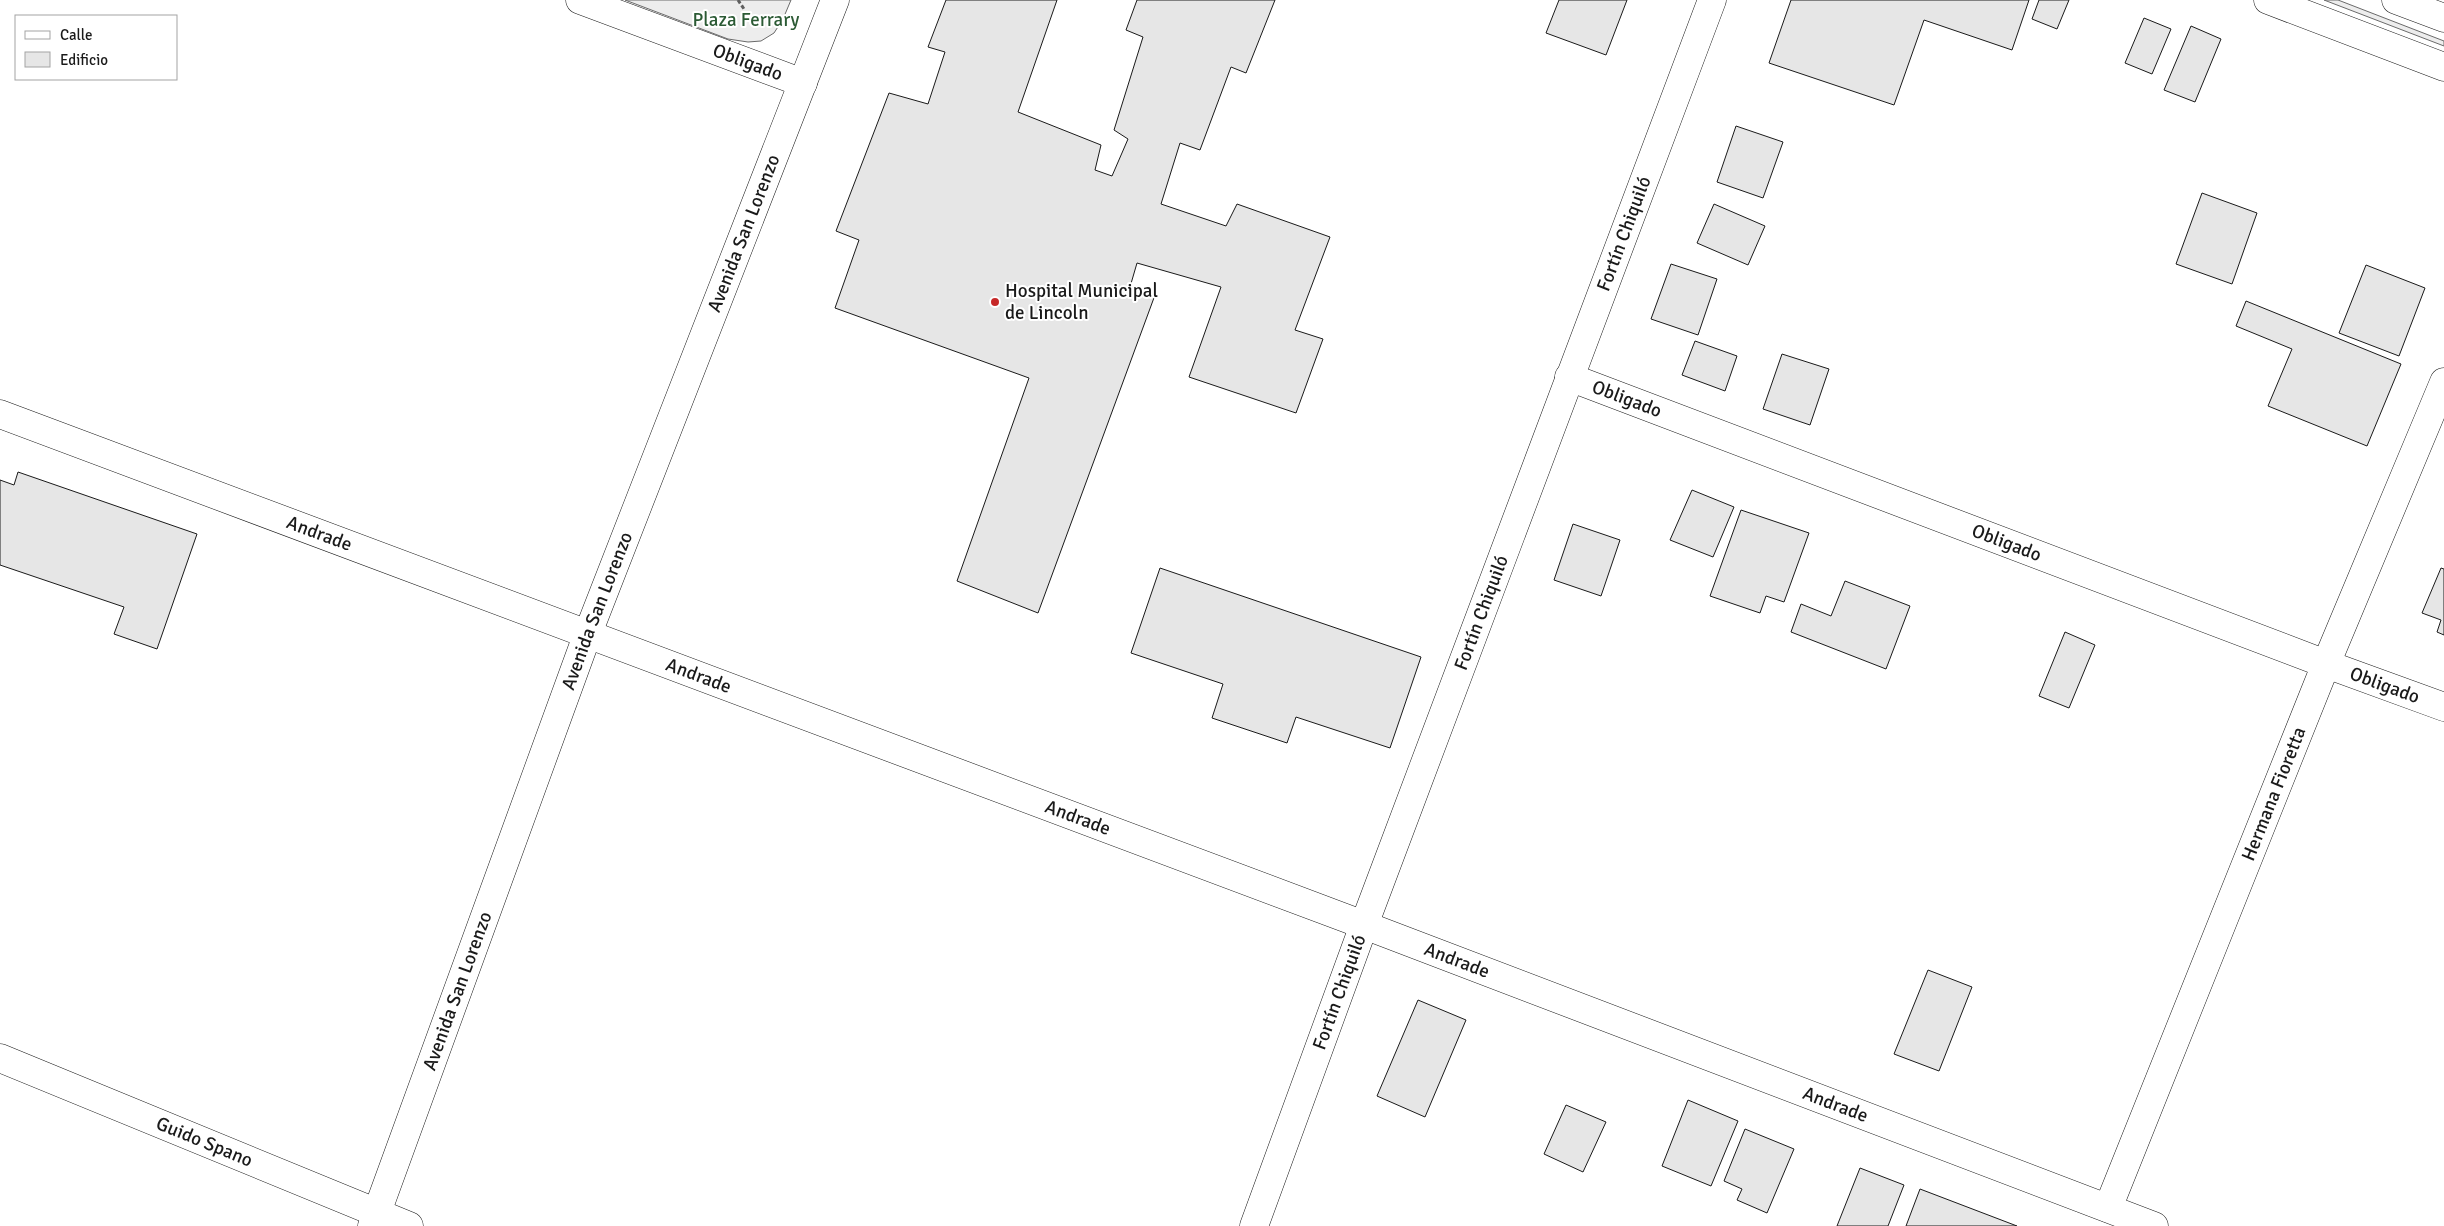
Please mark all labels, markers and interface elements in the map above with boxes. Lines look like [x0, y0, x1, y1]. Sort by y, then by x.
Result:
park label: Plaza Ferrary [692, 8, 800, 32]
legend [15, 15, 178, 80]
text: Calle [60, 26, 93, 44]
street label: Obligado [709, 38, 786, 86]
text: Edificio [60, 51, 108, 69]
street label: Avenida San Lorenzo [702, 151, 786, 316]
street label: Fortín Chiquiló [1592, 173, 1657, 295]
place label: Hospital Municipal de Lincoln [1005, 279, 1158, 325]
marker: Hospital Municipal de Lincoln [989, 296, 1001, 308]
street label: Obligado [1589, 375, 1665, 423]
street label: Andrade [283, 510, 355, 557]
street label: Obligado [1968, 519, 2045, 567]
street label: Avenida San Lorenzo [556, 528, 638, 693]
street label: Fortín Chiquiló [1449, 552, 1514, 674]
street label: Andrade [662, 653, 735, 699]
street label: Obligado [2346, 662, 2423, 709]
street label: Hermana Fioretta [2236, 723, 2312, 865]
street label: Andrade [1042, 795, 1114, 841]
street label: Avenida San Lorenzo [418, 908, 498, 1074]
street label: Fortín Chiquiló [1307, 931, 1372, 1053]
street label: Andrade [1421, 937, 1493, 984]
street label: Andrade [1799, 1081, 1871, 1128]
street label: Guido Spano [153, 1111, 256, 1173]

